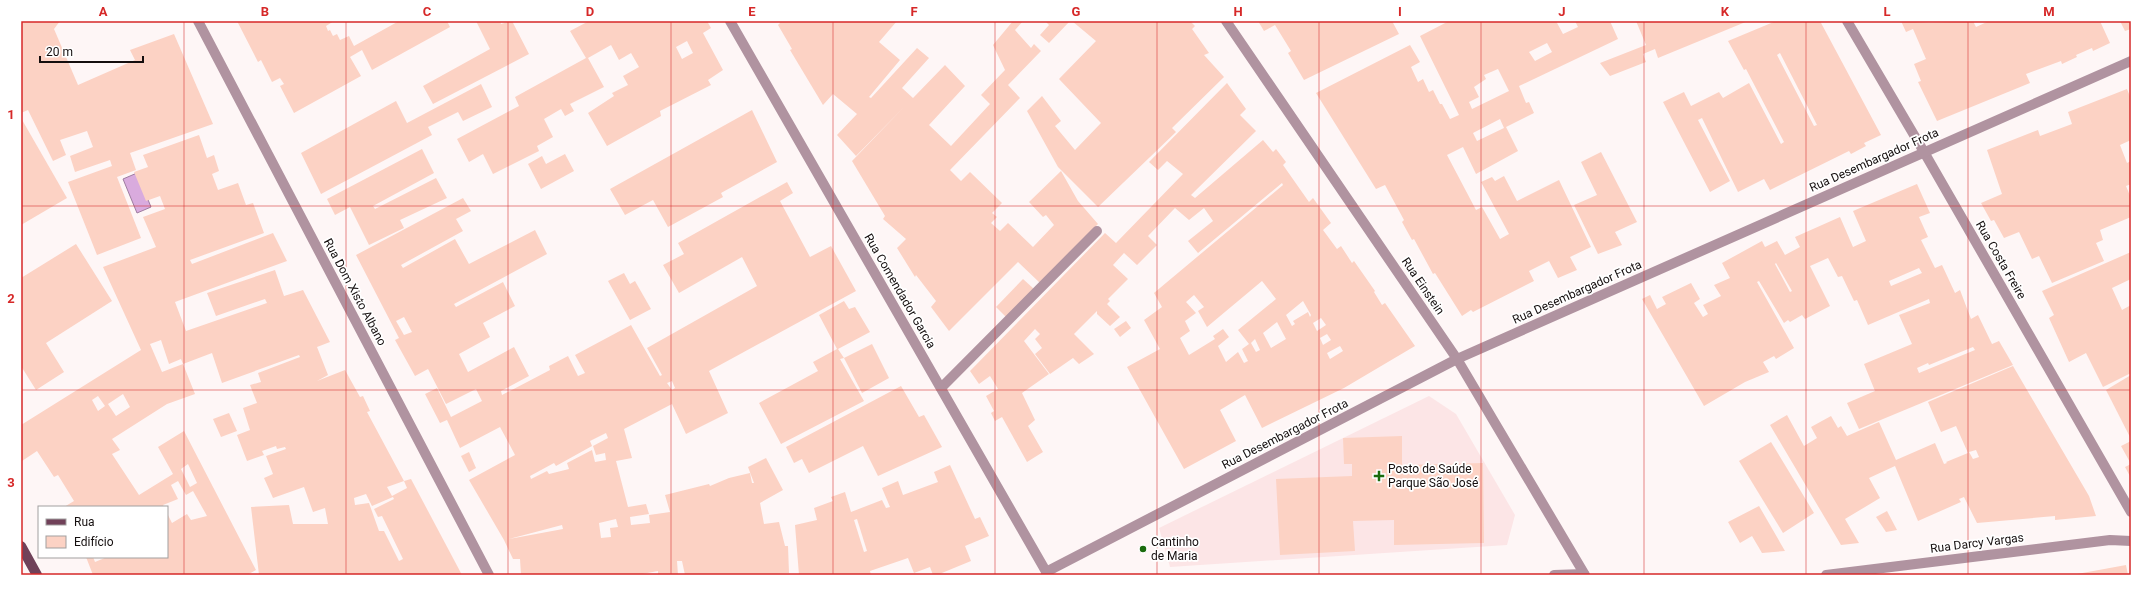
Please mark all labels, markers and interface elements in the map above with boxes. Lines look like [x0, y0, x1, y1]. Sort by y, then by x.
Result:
text: A [99, 4, 108, 19]
text: B [261, 4, 269, 19]
text: C [423, 4, 432, 19]
text: D [586, 4, 594, 19]
text: E [748, 4, 756, 19]
text: F [910, 4, 918, 19]
text: G [1072, 4, 1081, 19]
text: H [1233, 4, 1243, 19]
text: I [1398, 4, 1402, 19]
text: J [1558, 4, 1566, 19]
text: K [1721, 4, 1730, 19]
text: L [1883, 4, 1891, 19]
text: M [2043, 4, 2055, 19]
scale bar [40, 38, 143, 64]
text: 20 m [46, 45, 73, 59]
text: 1 [7, 107, 15, 122]
street label: Rua Desembargador Frota [1807, 125, 1941, 195]
street label: Rua Costa Freire [1973, 218, 2029, 302]
street label: Rua Comendador Garcia [861, 231, 939, 351]
street label: Rua Dom Xisto Albano [321, 236, 389, 348]
street label: Rua Einstein [1399, 255, 1447, 317]
street label: Rua Desembargador Frota [1510, 257, 1644, 327]
text: 2 [7, 291, 15, 306]
street label: Rua Desembargador Frota [1220, 396, 1350, 472]
place label: Posto de Saúde Parque São José [1388, 462, 1478, 490]
marker: Posto de Saúde Parque São José [1373, 470, 1385, 482]
text: 3 [7, 475, 15, 490]
legend [38, 506, 168, 558]
text: Rua [74, 515, 95, 529]
street label: Rua Darcy Vargas [1929, 530, 2025, 556]
text: Edifício [74, 535, 114, 549]
place label: Cantinho de Maria [1151, 535, 1199, 563]
marker: Cantinho de Maria [1138, 544, 1148, 554]

